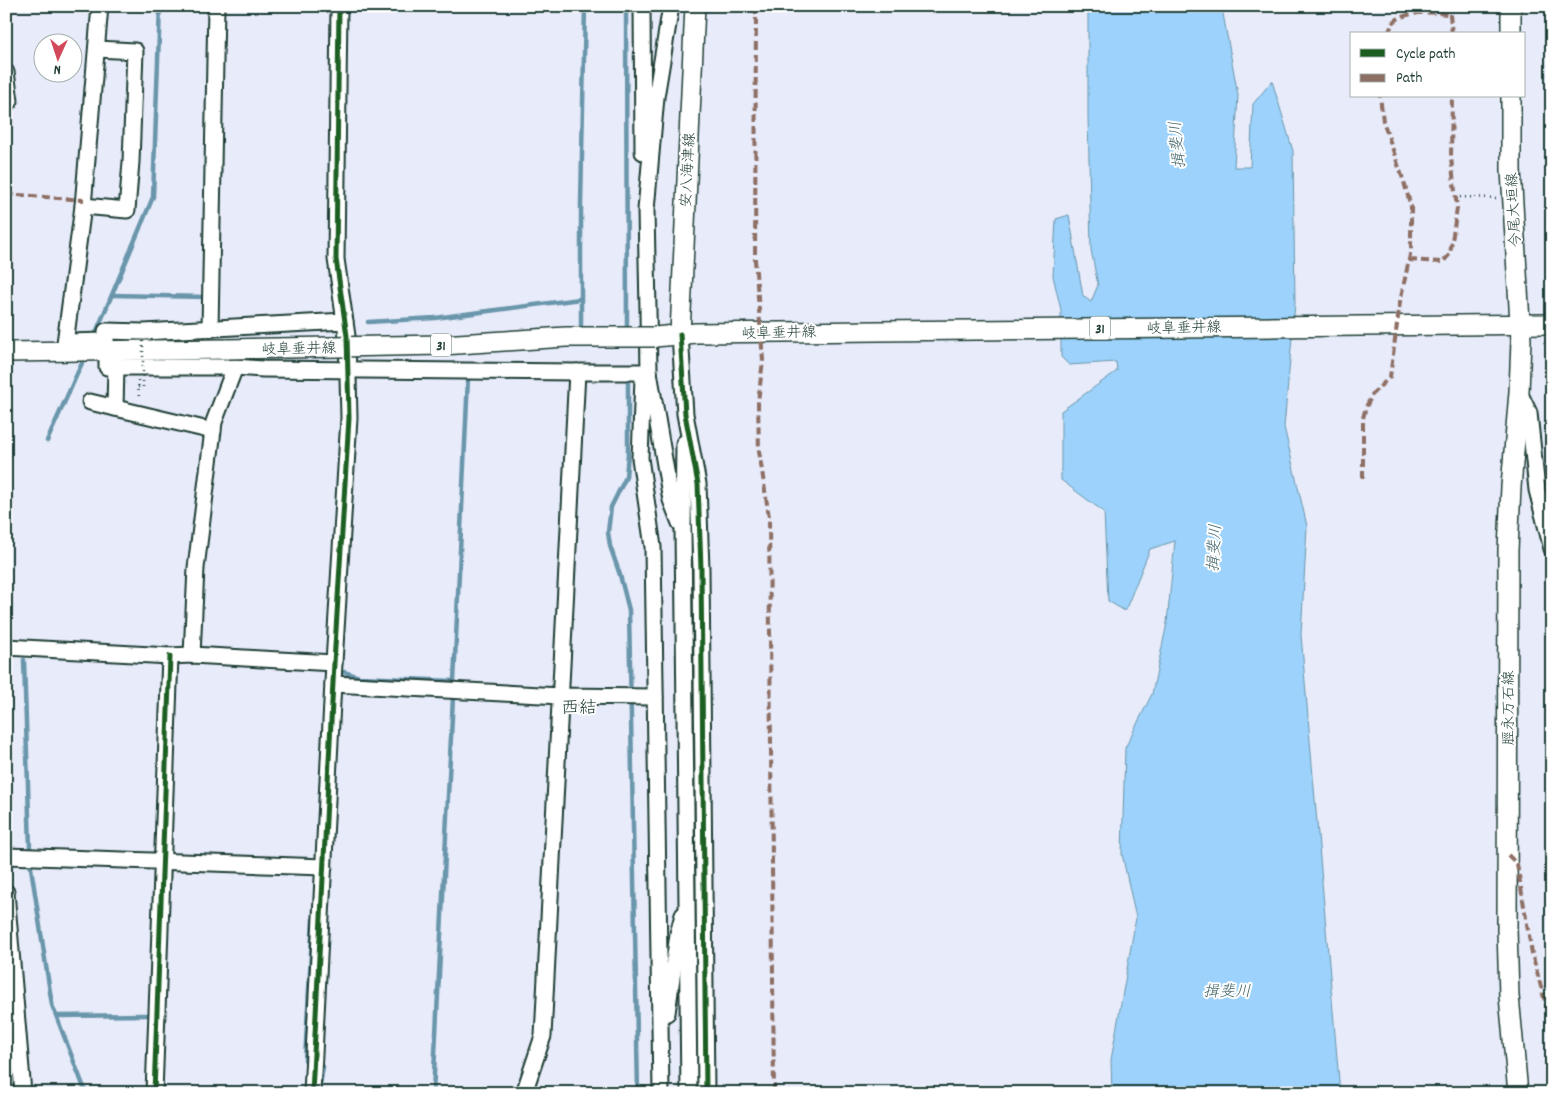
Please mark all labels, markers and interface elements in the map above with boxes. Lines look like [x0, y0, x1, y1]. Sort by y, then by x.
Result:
north arrow [32, 32, 82, 82]
legend [1350, 32, 1526, 98]
text: Cycle path [1396, 44, 1456, 66]
text: N [53, 59, 61, 79]
text: Path [1396, 68, 1422, 90]
water label: 揖斐川 [1165, 120, 1192, 170]
street label: 安八海津線 [676, 132, 702, 208]
street label: 今尾大垣線 [1502, 172, 1528, 248]
road number: 31 [1090, 316, 1110, 339]
street label: 岐阜垂井線 [1146, 317, 1222, 341]
street label: 岐阜垂井線 [741, 322, 817, 346]
road number: 31 [431, 334, 451, 356]
street label: 岐阜垂井線 [261, 338, 337, 362]
water label: 揖斐川 [1203, 524, 1228, 573]
street label: 脛永万石線 [1499, 670, 1521, 746]
district label: 西結 [561, 697, 597, 722]
water label: 揖斐川 [1203, 981, 1251, 1004]

